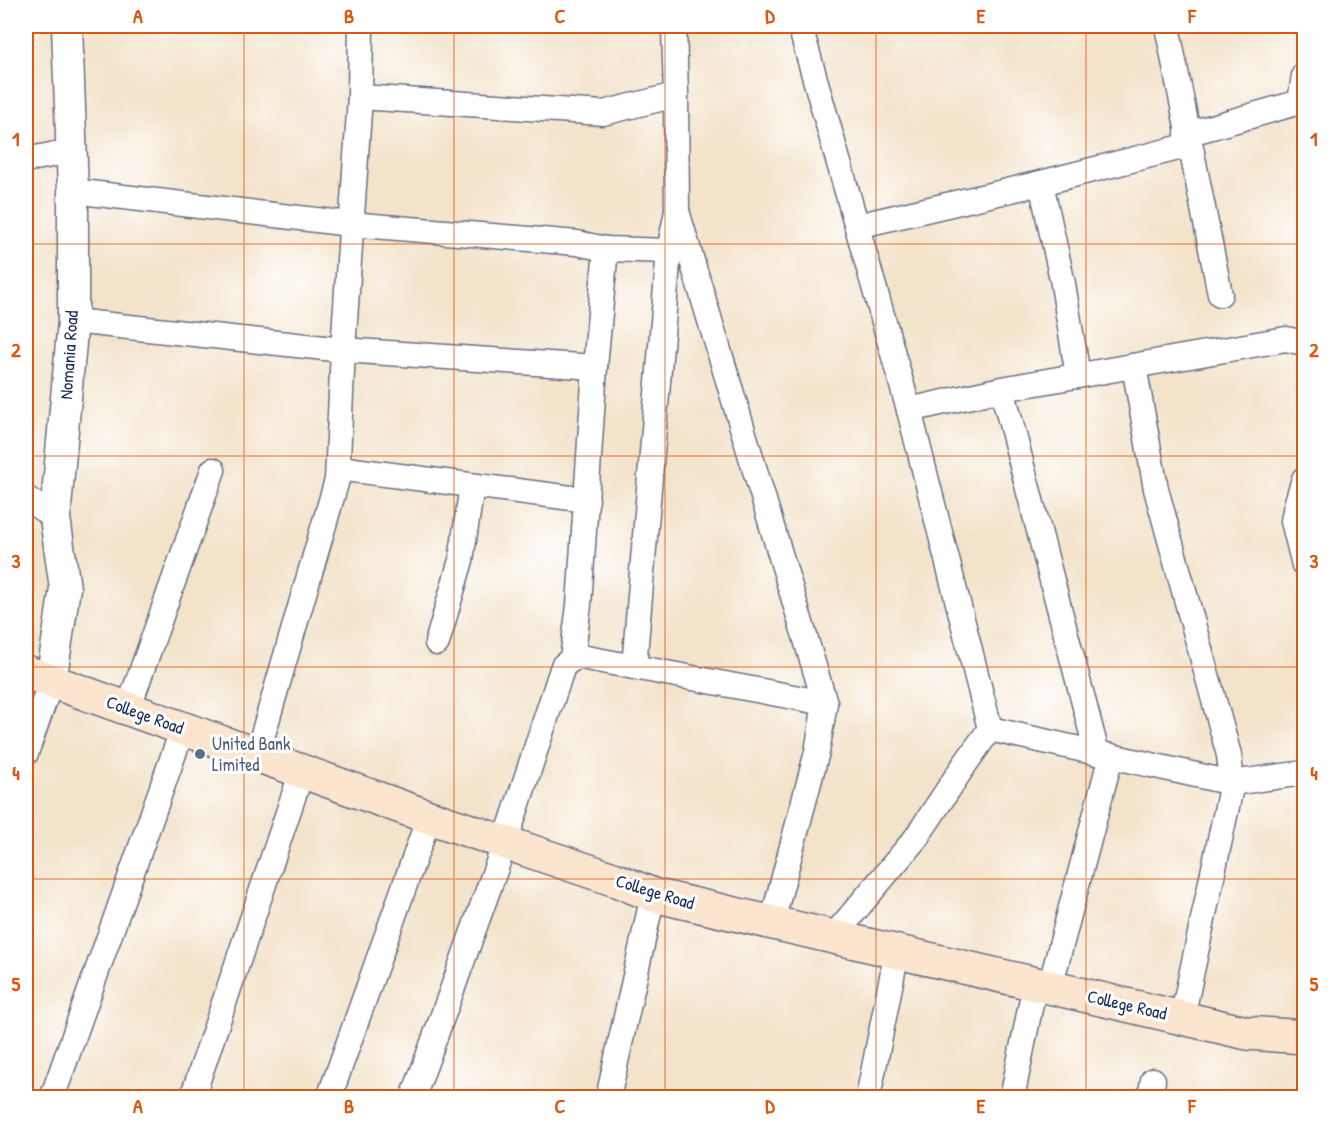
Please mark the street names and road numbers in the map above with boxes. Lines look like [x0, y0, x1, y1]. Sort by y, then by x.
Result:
street label: Nomania Road [53, 310, 84, 400]
street label: College Road [103, 689, 187, 740]
street label: College Road [613, 868, 697, 915]
street label: College Road [1085, 983, 1169, 1026]

